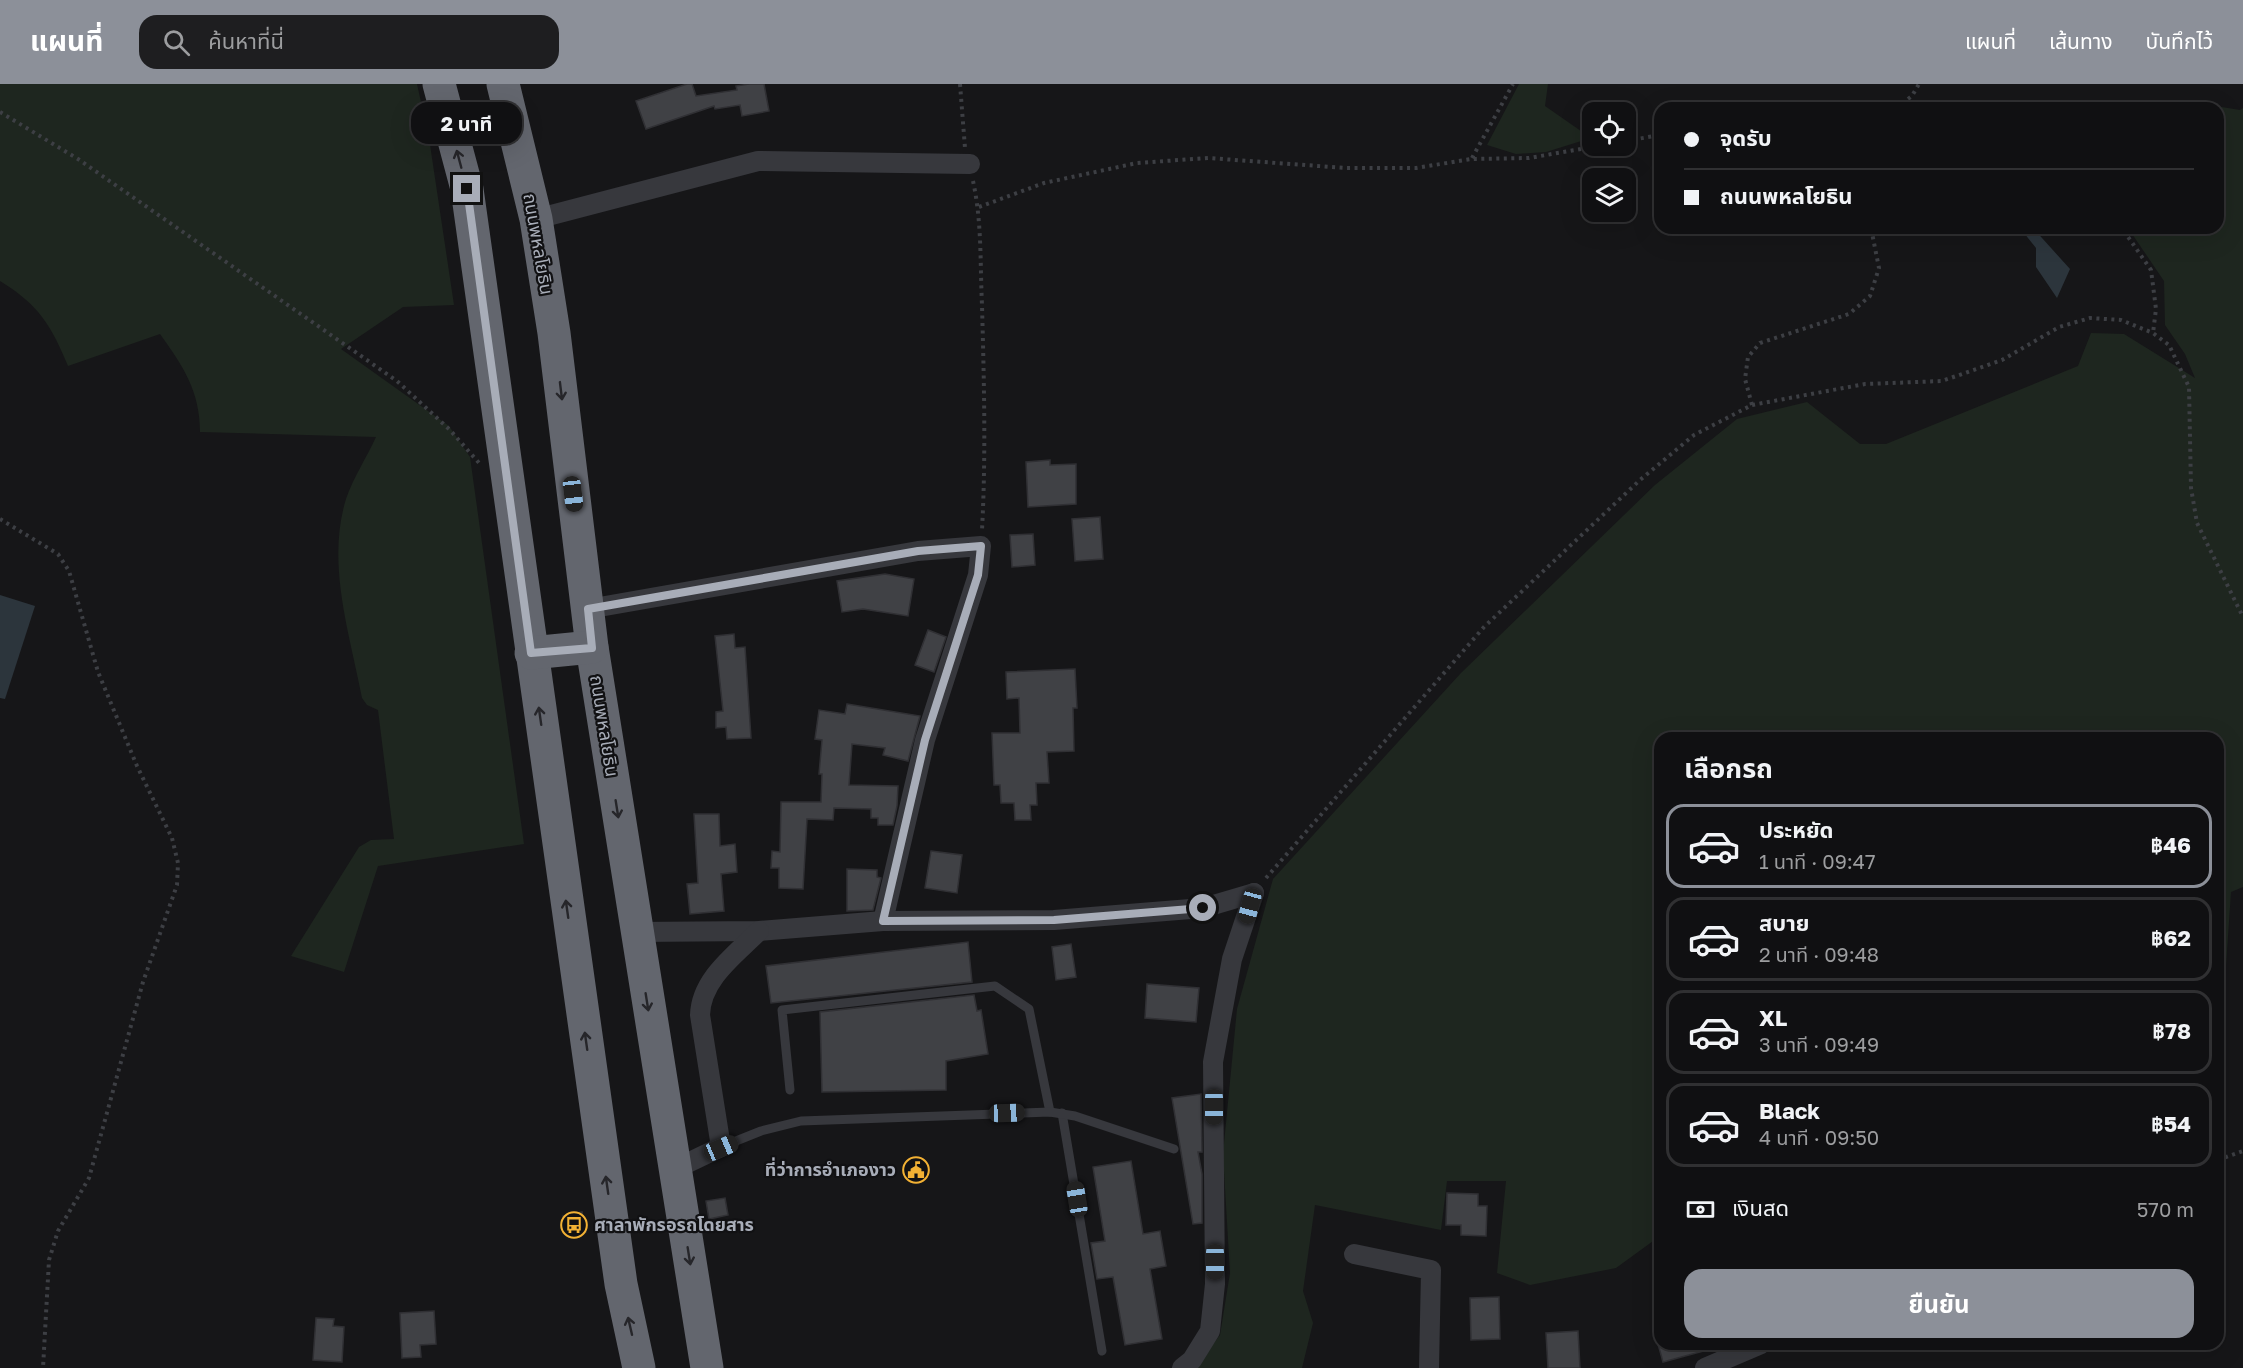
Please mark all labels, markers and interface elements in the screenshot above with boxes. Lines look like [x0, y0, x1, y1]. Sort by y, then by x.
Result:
search box [139, 15, 559, 69]
text: แผนที่ [30, 24, 103, 57]
icon: search [160, 26, 193, 59]
text: ค้นหาที่นี่ [208, 27, 284, 54]
text: แผนที่ [1965, 28, 2016, 54]
text: เส้นทาง [2049, 28, 2113, 54]
text: บันทึกไว้ [2146, 28, 2213, 54]
callout: 2 นาที [412, 102, 522, 144]
map controls [1582, 102, 1636, 222]
button: locate [1582, 102, 1636, 156]
text: 2 นาที [441, 111, 492, 135]
text: จุดรับ [1720, 124, 1772, 151]
one-way arrow [453, 150, 464, 169]
button: layers [1582, 168, 1636, 222]
route end [453, 175, 480, 202]
text: ถนนพหลโยธิน [1720, 182, 1853, 209]
street label: ถนนพหลโยธิน [519, 191, 559, 296]
one-way arrow [556, 381, 567, 401]
car [562, 475, 584, 513]
street label: ถนนพหลโยธิน [586, 673, 624, 778]
one-way arrow [534, 706, 545, 726]
text: เลือกรถ [1684, 752, 1773, 784]
one-way arrow [612, 799, 623, 818]
text: ประหยัด [1759, 816, 1834, 843]
icon: car [1687, 819, 1741, 873]
text: ฿46 [2150, 831, 2191, 858]
text: 1 นาที · 09:47 [1759, 849, 1876, 873]
car [1237, 886, 1263, 926]
route start [1189, 894, 1216, 921]
one-way arrow [561, 899, 572, 919]
text: สบาย [1759, 909, 1809, 936]
icon: car [1687, 912, 1741, 966]
text: ฿62 [2151, 924, 2191, 951]
text: 2 นาที · 09:48 [1759, 942, 1879, 966]
one-way arrow [642, 991, 653, 1011]
text: XL [1759, 1004, 1787, 1031]
icon: car [1687, 1005, 1741, 1059]
text: ฿78 [2152, 1017, 2191, 1044]
one-way arrow [580, 1032, 591, 1051]
text: 3 นาที · 09:49 [1759, 1032, 1879, 1056]
car [1205, 1089, 1223, 1125]
text: Black [1759, 1097, 1820, 1124]
icon: car [1687, 1098, 1741, 1152]
car [989, 1103, 1025, 1123]
text: ฿54 [2151, 1110, 2191, 1137]
text: 4 นาที · 09:50 [1759, 1125, 1879, 1149]
car [701, 1133, 741, 1163]
public building icon: ที่ว่าการอำเภองาว [901, 1155, 931, 1185]
place label: ที่ว่าการอำเภองาว [765, 1157, 896, 1180]
one-way arrow [601, 1175, 612, 1195]
car [1065, 1180, 1089, 1218]
icon: cash [1684, 1193, 1717, 1226]
text: เงินสด [1732, 1194, 1789, 1221]
text: 570 m [2137, 1197, 2194, 1221]
bus stop icon: ศาลาพักรอรถโดยสาร [559, 1210, 589, 1240]
place label: ศาลาพักรอรถโดยสาร [594, 1213, 754, 1235]
car [1206, 1244, 1224, 1280]
one-way arrow [684, 1246, 695, 1266]
button: ยืนยัน [1684, 1269, 2194, 1338]
one-way arrow [624, 1317, 635, 1336]

